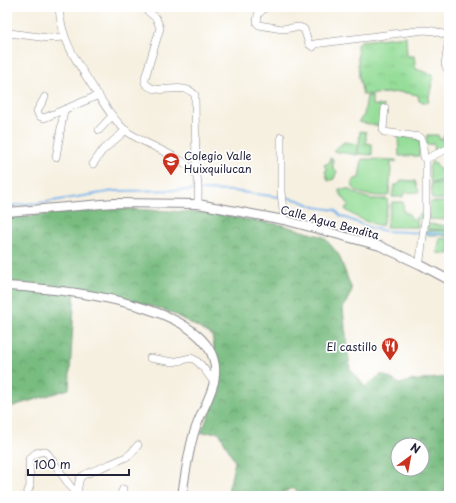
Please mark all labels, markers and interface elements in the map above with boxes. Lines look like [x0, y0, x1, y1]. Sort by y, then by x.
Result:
place label: Colegio Valle Huixquilucan [184, 147, 252, 177]
school or university icon: Colegio Valle Huixquilucan [161, 151, 181, 176]
street label: Calle Agua Bendita [279, 201, 381, 243]
restaurant icon: El castillo [380, 336, 400, 361]
place label: El castillo [326, 338, 377, 355]
north arrow [390, 437, 430, 477]
text: N [407, 439, 424, 458]
scale bar [28, 451, 129, 477]
text: 100 m [34, 455, 71, 473]

